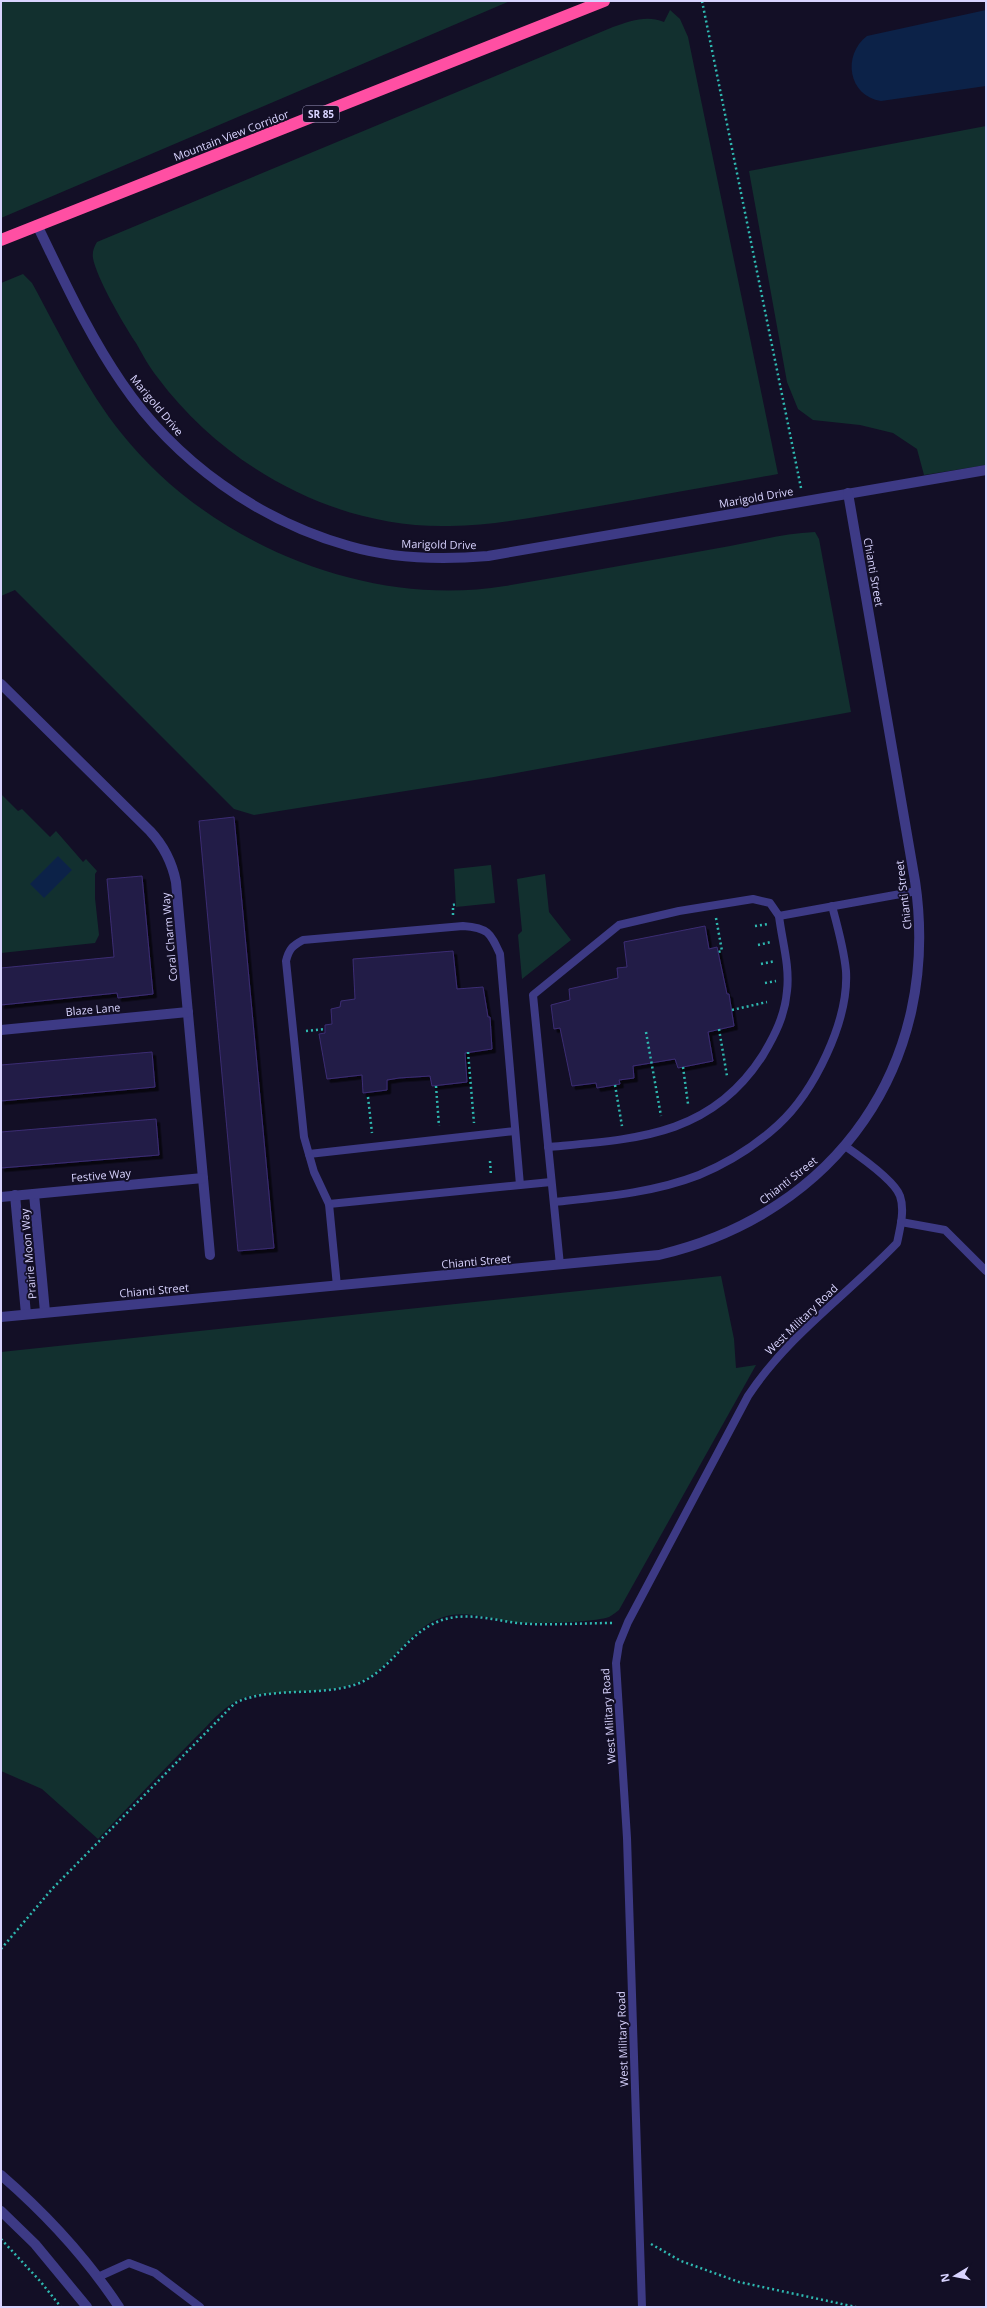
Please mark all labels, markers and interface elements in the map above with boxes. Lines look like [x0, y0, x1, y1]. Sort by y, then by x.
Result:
street label: Mountain View Corridor [171, 106, 291, 164]
road number: SR 85 [303, 106, 339, 122]
street label: Marigold Drive [127, 371, 187, 439]
street label: Marigold Drive [718, 483, 794, 511]
street label: Marigold Drive [401, 536, 477, 552]
street label: Chianti Street [861, 536, 887, 608]
street label: Chianti Street [891, 859, 915, 930]
street label: Coral Charm Way [158, 892, 180, 982]
street label: Blaze Lane [65, 999, 121, 1019]
street label: Chianti Street [756, 1153, 820, 1207]
street label: Festive Way [70, 1165, 132, 1185]
street label: Prairie Moon Way [17, 1208, 39, 1300]
street label: Chianti Street [441, 1250, 511, 1272]
street label: Chianti Street [119, 1279, 189, 1301]
street label: West Military Road [761, 1280, 841, 1358]
street label: West Military Road [597, 1668, 619, 1764]
street label: West Military Road [613, 1991, 631, 2087]
north arrow [935, 2256, 975, 2296]
text: N [936, 2272, 953, 2284]

